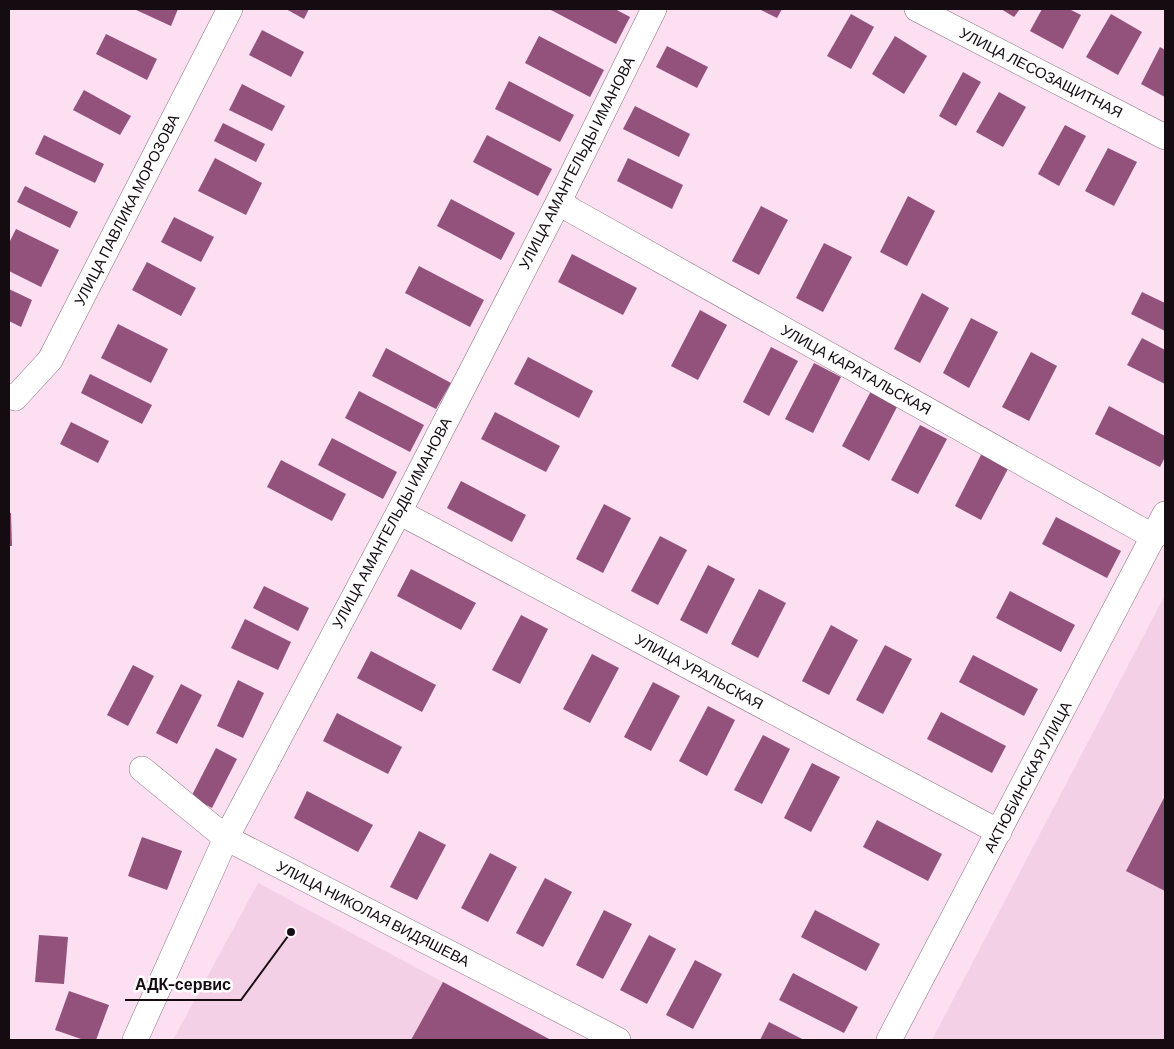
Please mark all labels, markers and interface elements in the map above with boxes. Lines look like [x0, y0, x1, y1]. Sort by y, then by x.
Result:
street label: УЛИЦА ЛЕСОЗАЩИТНАЯ [957, 23, 1126, 121]
street label: УЛИЦА АМАНГЕЛЬДЫ ИМАНОВА [514, 53, 638, 272]
street label: УЛИЦА ПАВЛИКА МОРОЗОВА [70, 111, 182, 308]
street label: УЛИЦА КАРАТАЛЬСКАЯ [778, 320, 935, 418]
street label: УЛИЦА АМАНГЕЛЬДЫ ИМАНОВА [328, 414, 455, 631]
street label: УЛИЦА УРАЛЬСКАЯ [632, 630, 767, 712]
street label: АКТЮБИНСКАЯ УЛИЦА [980, 698, 1075, 855]
street label: УЛИЦА НИКОЛАЯ ВИДЯШЕВА [274, 856, 473, 970]
callout: АДК-сервис [125, 969, 241, 1000]
text: АДК-сервис [135, 974, 231, 993]

